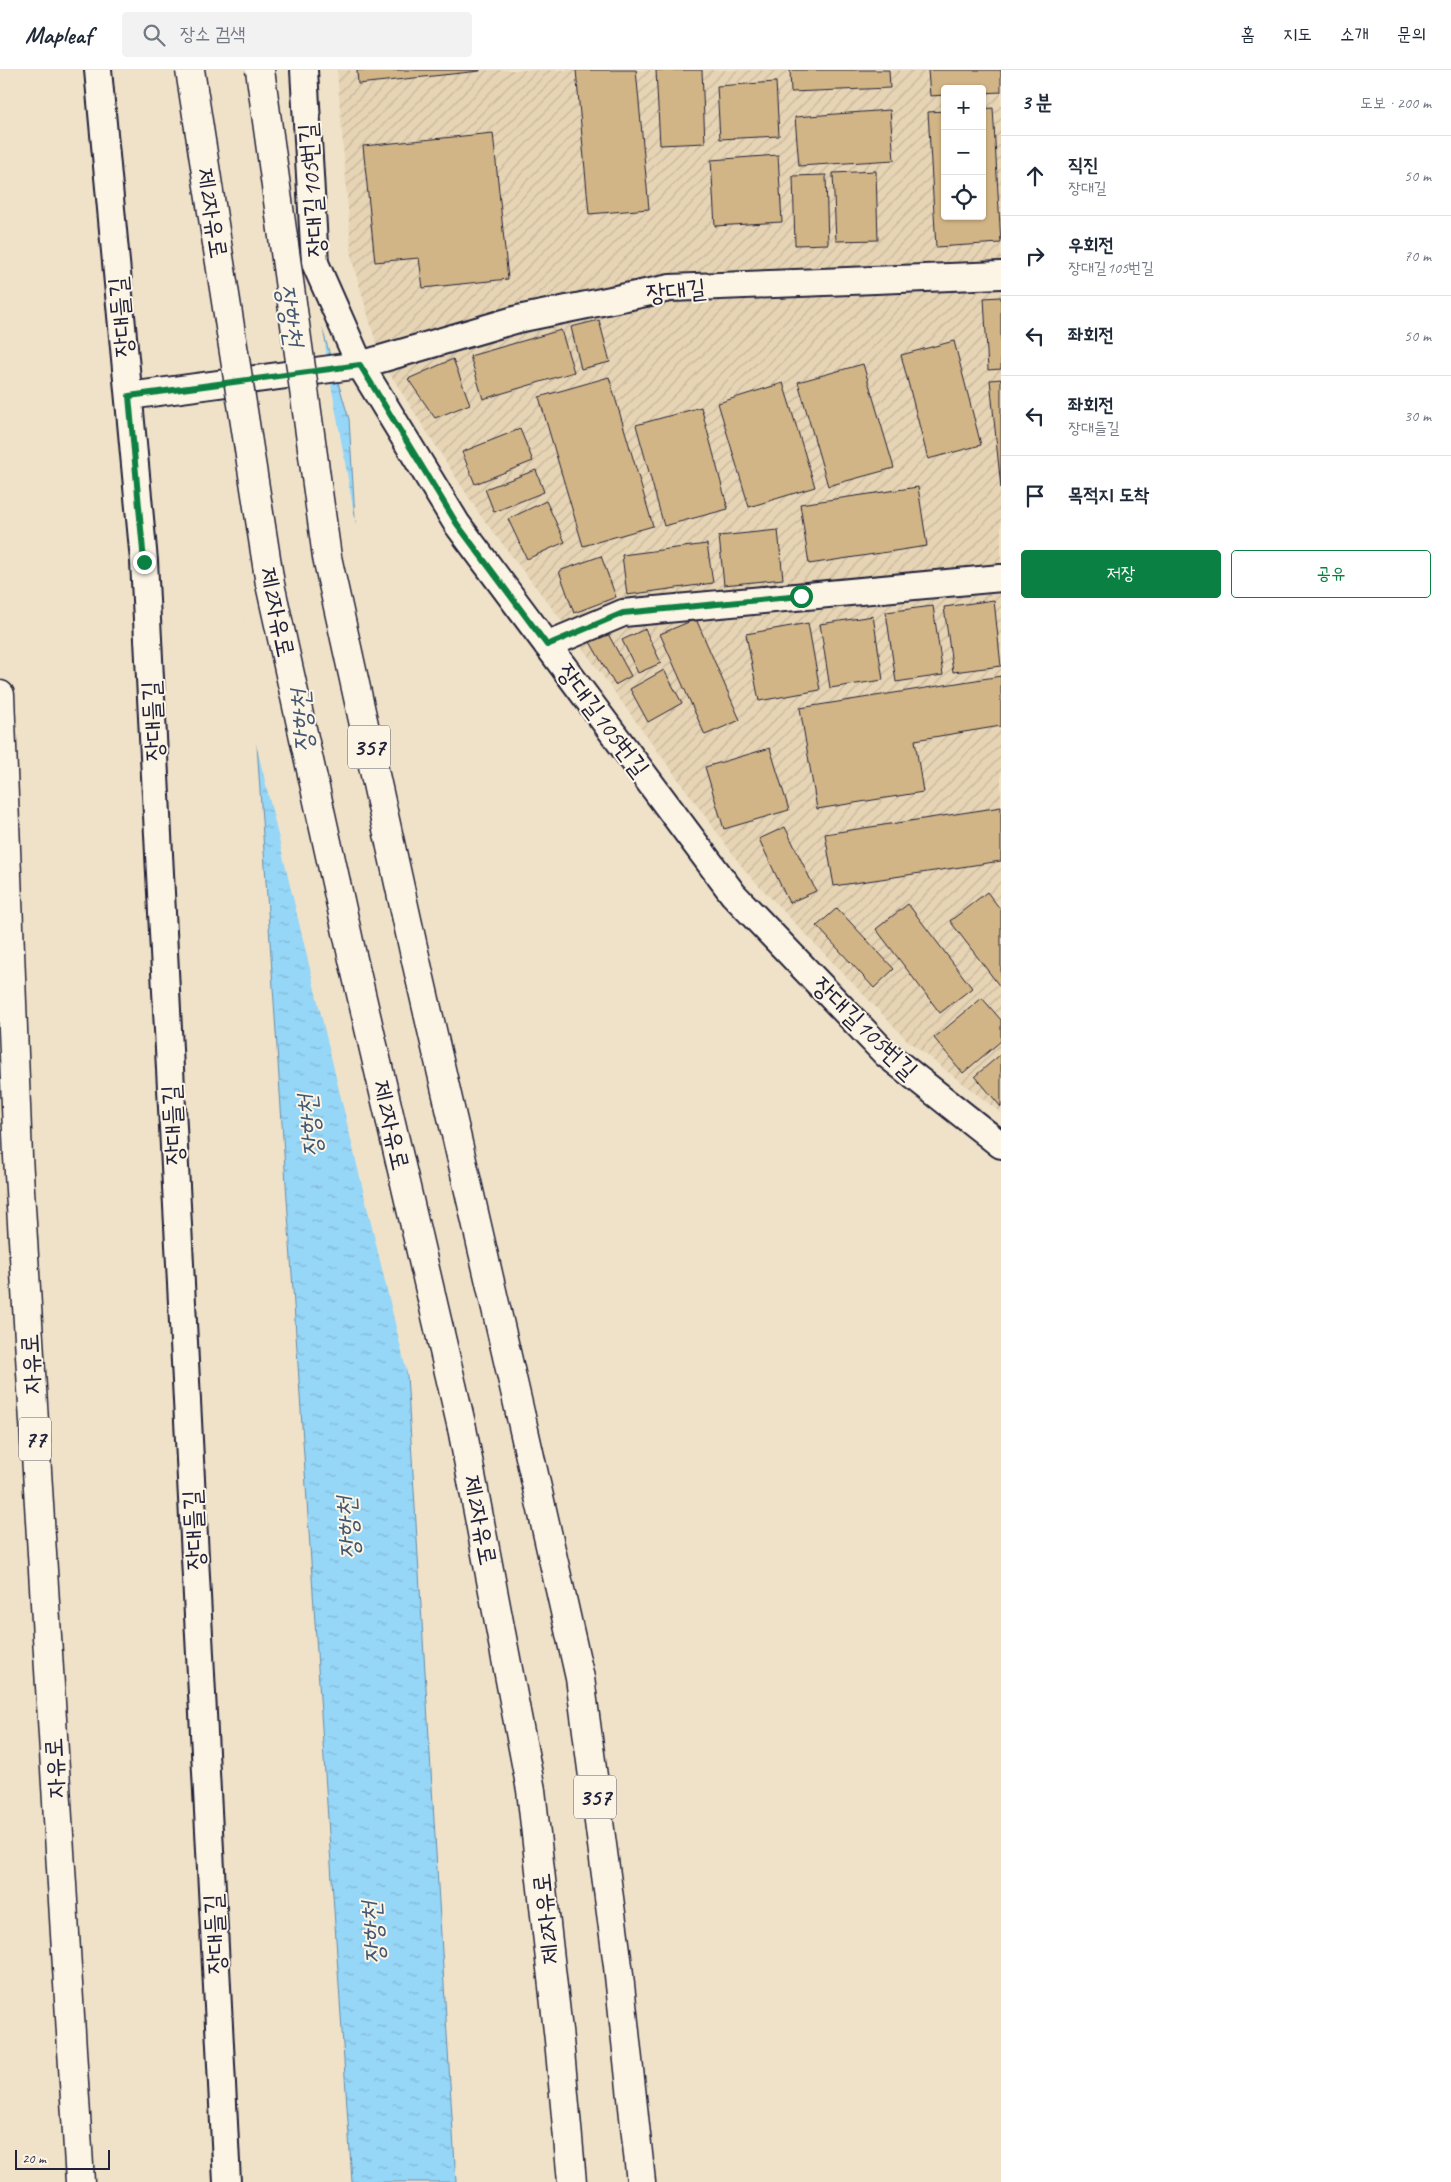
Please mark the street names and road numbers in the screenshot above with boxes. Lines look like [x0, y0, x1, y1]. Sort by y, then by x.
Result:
street label: 장대길105번길 [291, 122, 333, 258]
street label: 제2자유로 [189, 165, 235, 261]
street label: 장대길 [644, 272, 708, 310]
street label: 장대들길 [102, 276, 140, 358]
street label: 제2자유로 [252, 564, 302, 660]
street label: 장대길105번길 [550, 657, 656, 783]
street label: 장대들길 [135, 680, 171, 762]
road number: 357 [348, 726, 390, 769]
street label: 장대길105번길 [806, 970, 924, 1086]
street label: 제2자유로 [365, 1077, 417, 1173]
street label: 장대들길 [155, 1084, 191, 1166]
street label: 자유로 [13, 1333, 49, 1395]
road number: 77 [19, 1418, 51, 1460]
street label: 제2자유로 [456, 1472, 504, 1568]
street label: 장대들길 [176, 1489, 212, 1571]
street label: 자유로 [37, 1737, 73, 1799]
road number: 357 [574, 1775, 616, 1818]
street label: 제2자유로 [525, 1872, 567, 1966]
street label: 장대들길 [197, 1893, 233, 1975]

